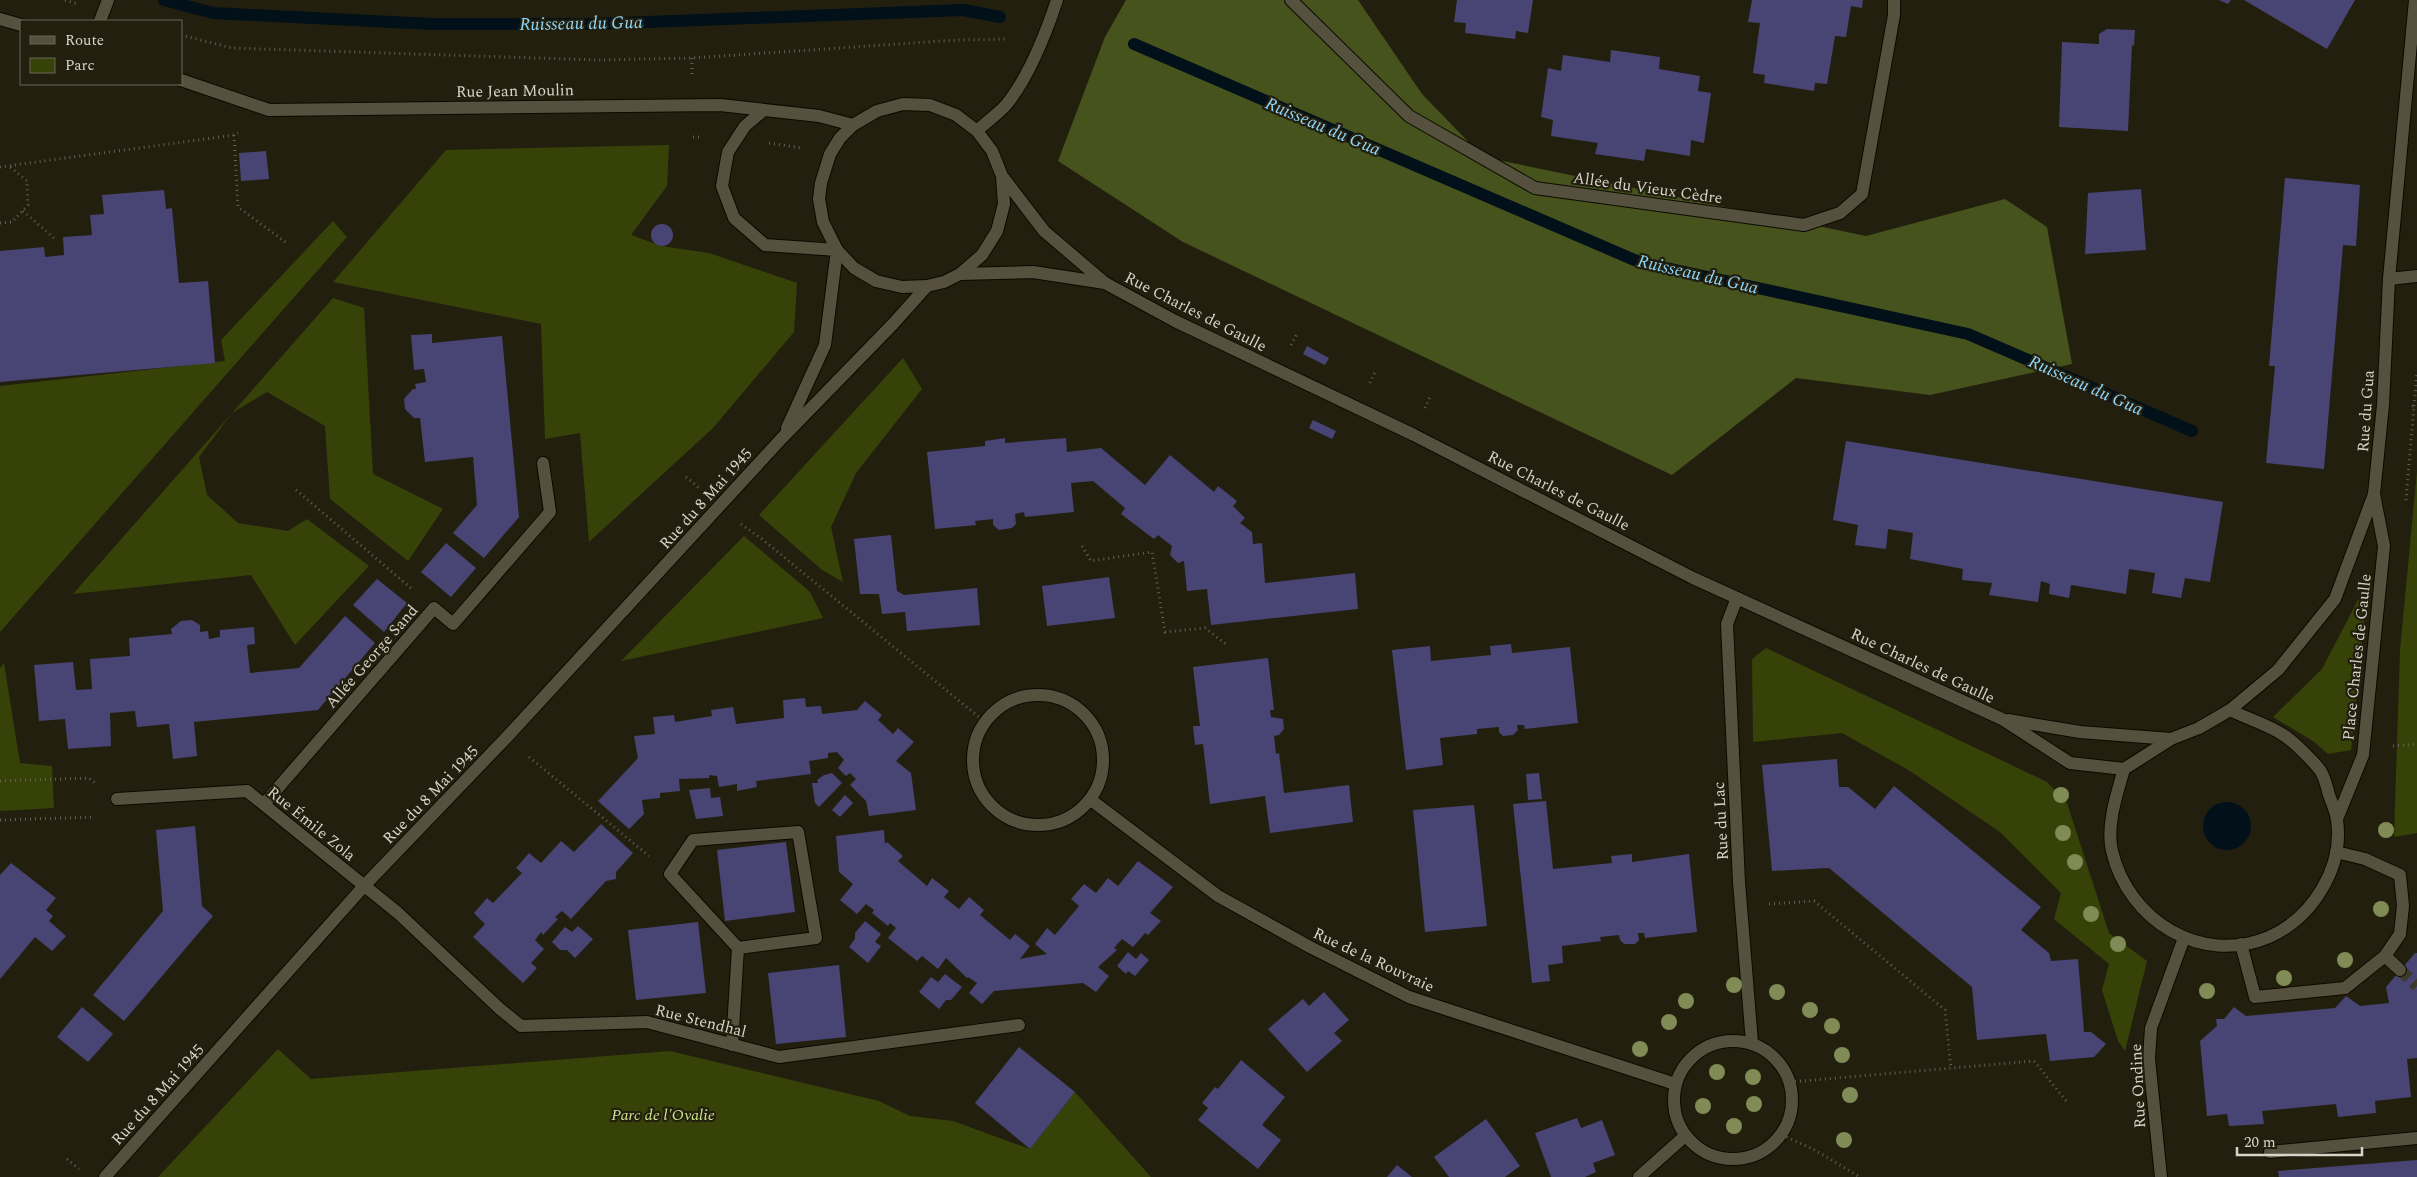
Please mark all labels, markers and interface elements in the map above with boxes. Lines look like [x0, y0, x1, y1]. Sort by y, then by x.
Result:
water label: Ruisseau du Gua [519, 9, 643, 38]
legend [20, 20, 182, 85]
text: Route [65, 29, 104, 52]
text: Parc [65, 54, 95, 77]
street label: Rue Jean Moulin [456, 78, 574, 104]
water label: Ruisseau du Gua [1261, 90, 1385, 163]
street label: Allée du Vieux Cèdre [1572, 166, 1724, 210]
water label: Ruisseau du Gua [1635, 247, 1761, 302]
street label: Rue Charles de Gaulle [1120, 266, 1271, 358]
water label: Ruisseau du Gua [2024, 348, 2148, 423]
street label: Rue du Gua [2351, 369, 2381, 453]
street label: Rue du 8 Mai 1945 [654, 443, 758, 555]
street label: Rue Charles de Gaulle [1483, 445, 1634, 537]
street label: Place Charles de Gaulle [2336, 573, 2378, 742]
street label: Allée George Sand [320, 599, 424, 714]
street label: Rue Charles de Gaulle [1847, 622, 1999, 710]
street label: Rue du 8 Mai 1945 [377, 740, 484, 850]
street label: Rue Émile Zola [262, 780, 361, 867]
street label: Rue du Lac [1707, 781, 1735, 861]
street label: Rue de la Rouvraie [1309, 921, 1438, 999]
street label: Rue Stendhal [653, 998, 749, 1044]
street label: Rue du 8 Mai 1945 [106, 1039, 210, 1151]
street label: Rue Ondine [2124, 1043, 2152, 1129]
park label: Parc de l'Ovalie [611, 1103, 715, 1127]
scale bar [2237, 1124, 2362, 1156]
text: 20 m [2244, 1131, 2276, 1154]

